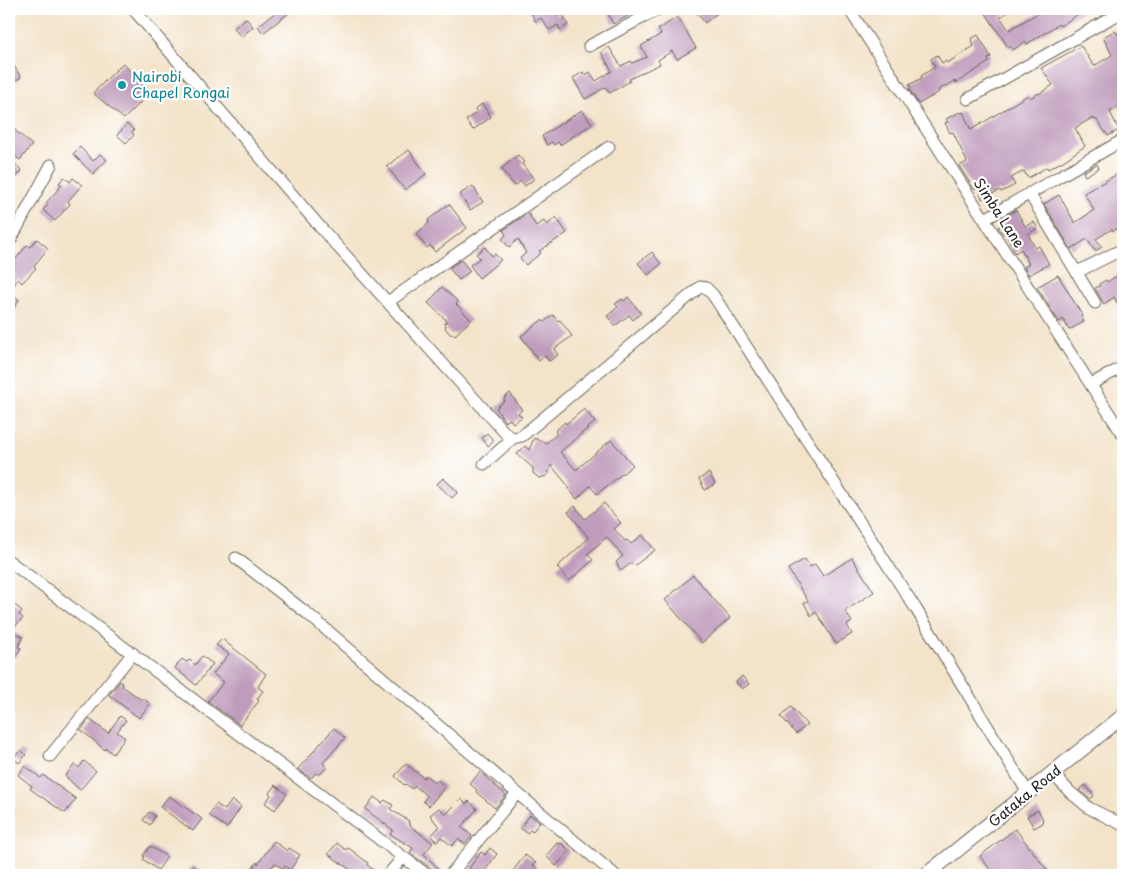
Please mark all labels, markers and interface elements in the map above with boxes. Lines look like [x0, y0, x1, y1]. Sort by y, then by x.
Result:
place label: Nairobi Chapel Rongai [132, 66, 230, 103]
marker: Nairobi Chapel Rongai [116, 79, 128, 91]
street label: Simba Lane [969, 174, 1030, 252]
street label: Gataka Road [984, 760, 1066, 832]

